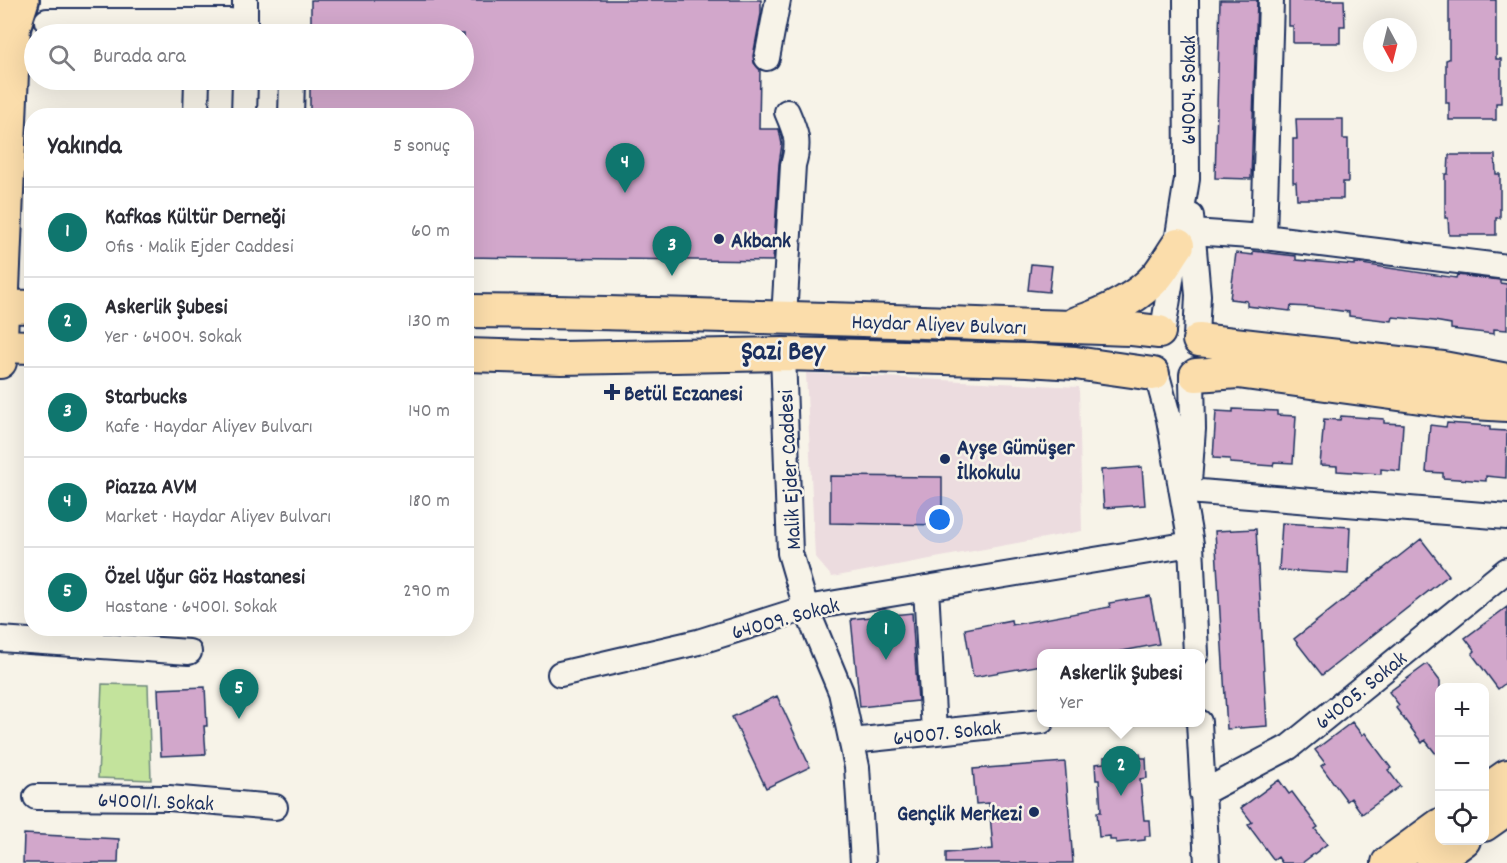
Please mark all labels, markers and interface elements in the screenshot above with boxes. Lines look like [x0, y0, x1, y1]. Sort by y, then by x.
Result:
north arrow [1363, 18, 1417, 72]
search box [24, 24, 474, 90]
street label: 64004. Sokak [1175, 35, 1206, 145]
icon: search [45, 41, 78, 74]
text: Burada ara [93, 42, 186, 73]
text: Yakında [48, 129, 122, 166]
text: 5 sonuç [393, 133, 450, 161]
pin: 4 [606, 144, 644, 193]
text: Kafkas Kültür Derneği [105, 203, 285, 234]
text: 1 [65, 218, 70, 246]
text: 60 m [411, 218, 450, 246]
pin: 3 [652, 226, 692, 276]
place label: Akbank [731, 227, 791, 258]
marker: Akbank [712, 232, 726, 246]
text: Ofis · Malik Ejder Caddesi [105, 234, 294, 262]
text: Askerlik Şubesi [105, 293, 227, 324]
text: 2 [63, 308, 72, 336]
text: 130 m [408, 308, 450, 336]
street label: Haydar Aliyev Bulvarı [851, 308, 1027, 345]
text: Yer · 64004. Sokak [105, 324, 242, 352]
district label: Şazi Bey [741, 334, 827, 374]
place label: Betül Eczanesi [624, 380, 743, 411]
text: Starbucks [105, 383, 187, 414]
marker: Betül Eczanesi [605, 385, 619, 399]
street label: Malik Ejder Caddesi [772, 389, 811, 551]
text: 3 [63, 398, 72, 426]
text: 140 m [408, 398, 450, 426]
text: Kafe · Haydar Aliyev Bulvarı [105, 414, 313, 442]
place label: Ayşe Gümüşer İlkokulu [957, 434, 1076, 490]
marker: Ayşe Gümüşer İlkokulu [938, 452, 952, 466]
text: Piazza AVM [105, 473, 197, 504]
text: 4 [63, 488, 72, 516]
text: 180 m [408, 488, 450, 516]
text: Market · Haydar Aliyev Bulvarı [105, 504, 331, 532]
your location [925, 505, 954, 534]
text: Özel Uğur Göz Hastanesi [105, 563, 305, 594]
text: 5 [63, 578, 72, 606]
text: 290 m [403, 578, 450, 606]
street label: 64009. Sokak [729, 591, 843, 650]
text: Hastane · 64001. Sokak [105, 594, 277, 622]
pin: 1 [866, 610, 906, 660]
street label: 64005. Sokak [1309, 645, 1415, 739]
popup [1037, 649, 1205, 727]
text: Askerlik Şubesi [1060, 659, 1182, 690]
pin: 5 [220, 670, 258, 719]
map controls [1435, 683, 1489, 845]
button: + [1435, 683, 1489, 737]
text: Yer [1060, 690, 1083, 718]
street label: 64007. Sokak [892, 713, 1003, 756]
button: − [1435, 737, 1489, 791]
pin: 2 [1102, 746, 1140, 796]
street label: 64001/1. Sokak [97, 786, 215, 821]
button: locate [1435, 791, 1489, 845]
place label: Gençlik Merkezi [897, 800, 1022, 831]
marker: Gençlik Merkezi [1027, 805, 1041, 819]

